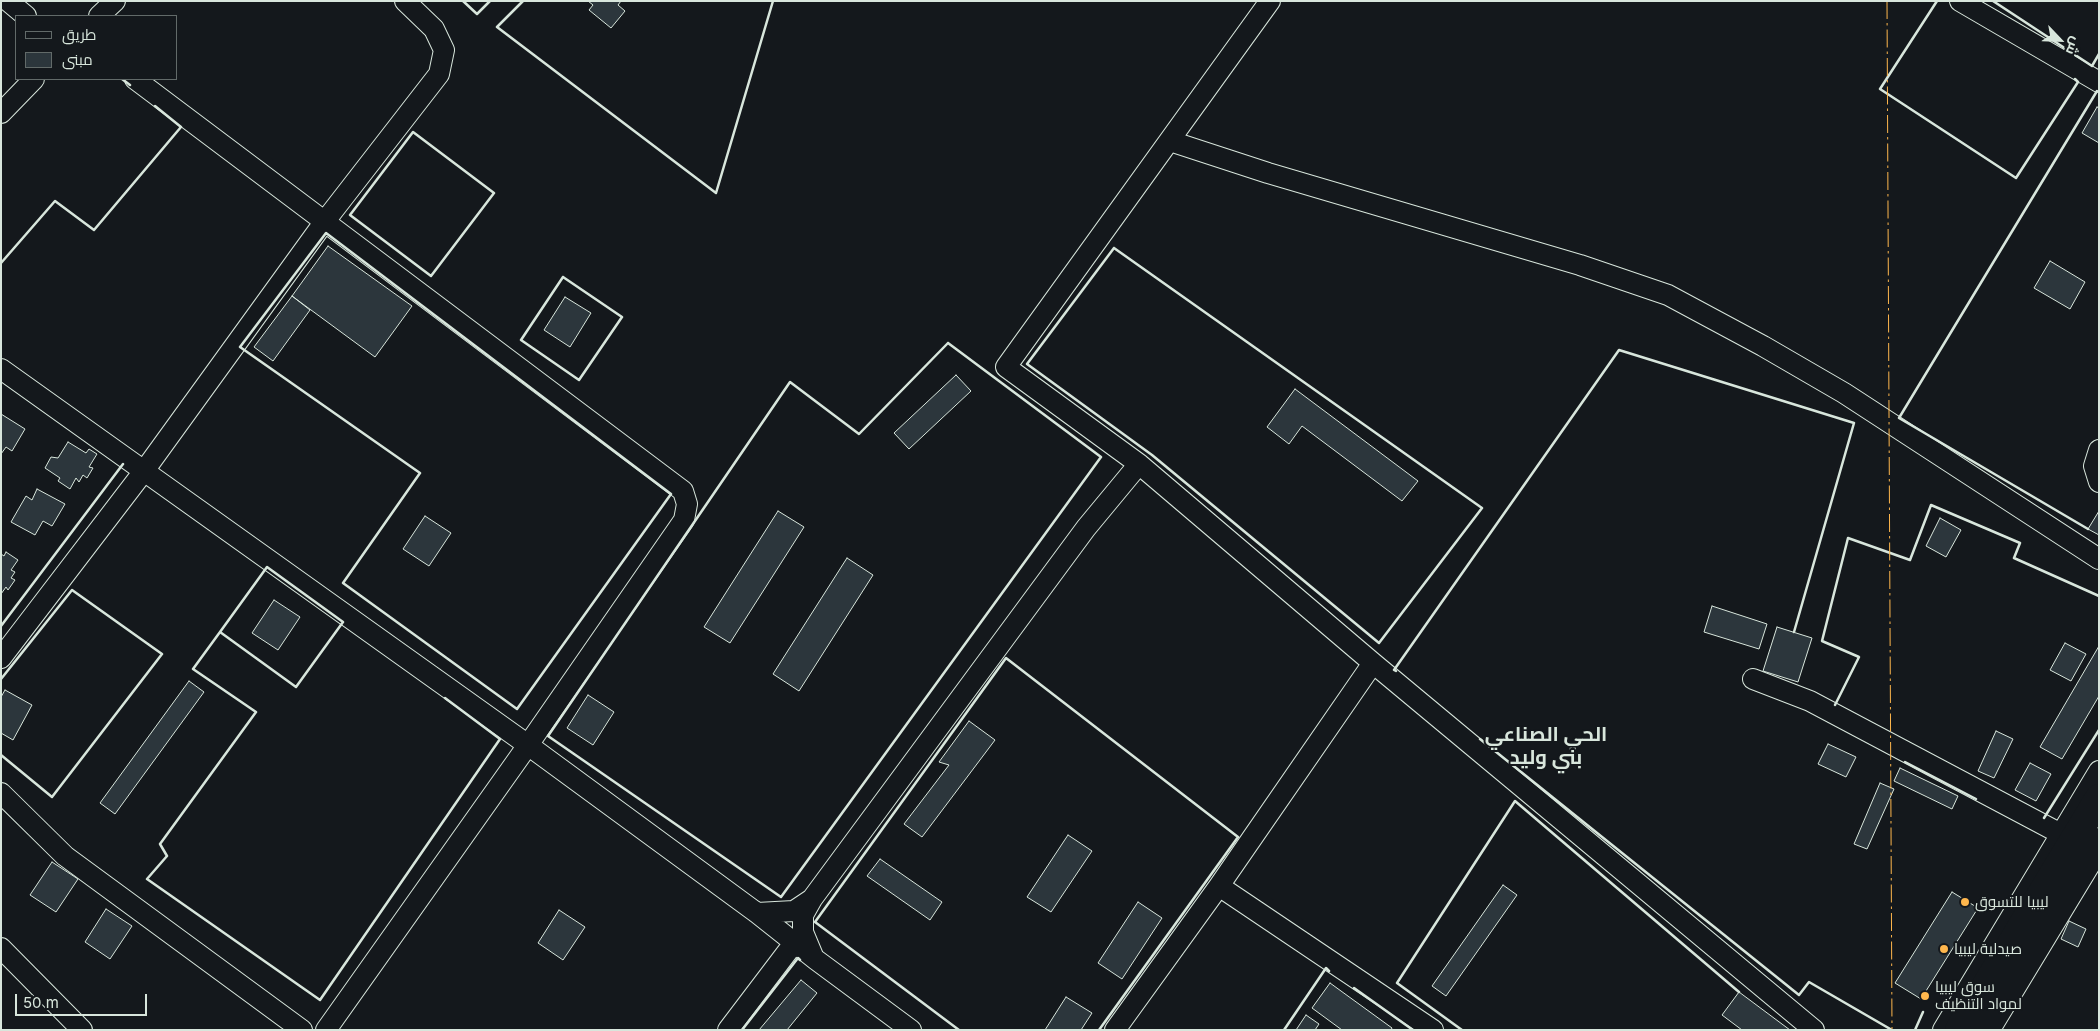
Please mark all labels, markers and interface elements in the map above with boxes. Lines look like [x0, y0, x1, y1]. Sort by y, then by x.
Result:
legend [15, 15, 178, 80]
north arrow [2035, 15, 2085, 65]
text: طريق [62, 25, 96, 44]
text: ش [2063, 35, 2086, 58]
text: مبنى [62, 50, 93, 69]
district label: الحي الصناعي بني وليد [1485, 723, 1607, 770]
place label: ليبيا للتسوق [1975, 893, 2049, 911]
marker: ليبيا للتسوق [1959, 896, 1971, 908]
place label: صيدلية ليبيا [1954, 940, 2022, 958]
marker: صيدلية ليبيا [1938, 943, 1950, 955]
place label: سوق ليبيا لمواد التنظيف [1935, 978, 2022, 1013]
scale bar [18, 984, 150, 1016]
marker: سوق ليبيا لمواد التنظيف [1919, 990, 1931, 1002]
text: 50 m [23, 993, 59, 1012]

